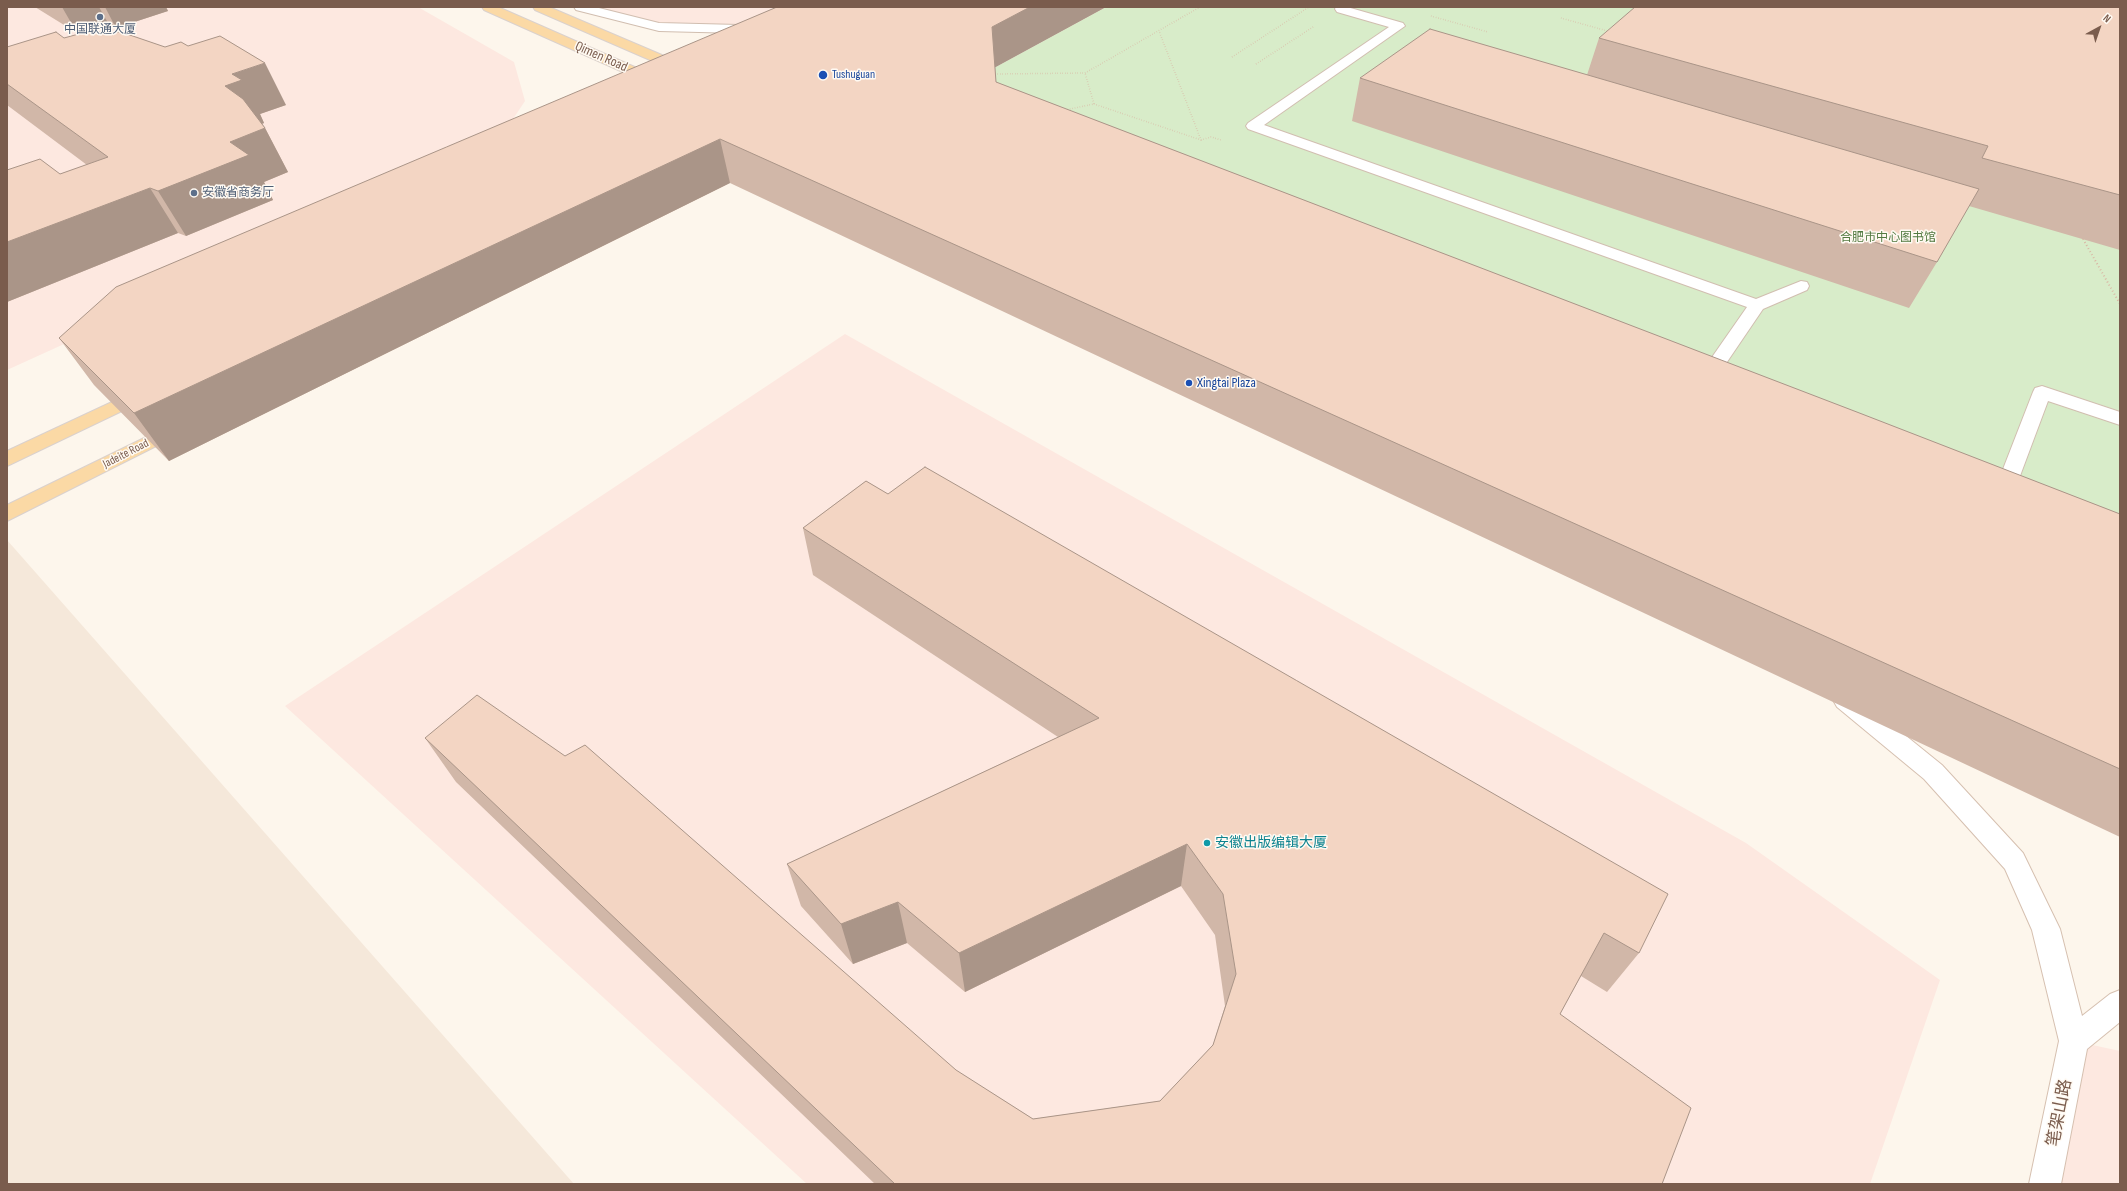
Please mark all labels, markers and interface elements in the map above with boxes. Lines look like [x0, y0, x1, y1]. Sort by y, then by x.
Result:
north arrow [2079, 8, 2119, 48]
marker: 中国联通大厦 [95, 12, 105, 22]
text: N [2101, 12, 2113, 25]
place label: 中国联通大厦 [64, 23, 136, 37]
street label: Qimen Road [572, 38, 630, 76]
place label: Tushuguan [832, 68, 875, 82]
marker: Tushuguan [817, 69, 829, 81]
place label: 安徽省商务厅 [202, 186, 274, 200]
marker: 安徽省商务厅 [189, 188, 199, 198]
park label: 合肥市中心图书馆 [1840, 231, 1936, 245]
place label: Xingtai Plaza [1197, 375, 1256, 391]
marker: Xingtai Plaza [1184, 378, 1194, 388]
street label: Jadeite Road [101, 436, 151, 472]
place label: 安徽出版编辑大厦 [1215, 835, 1327, 851]
marker: 安徽出版编辑大厦 [1202, 838, 1212, 848]
street label: 笔架山路 [2043, 1078, 2077, 1148]

